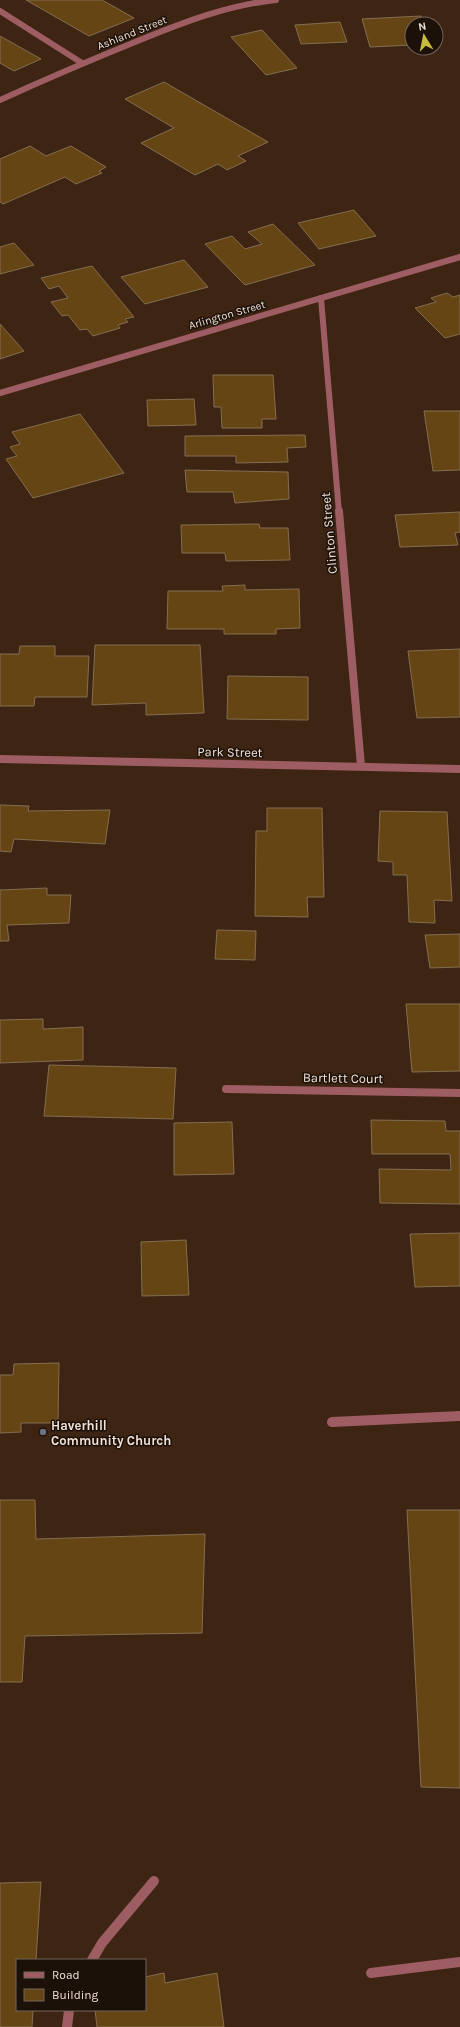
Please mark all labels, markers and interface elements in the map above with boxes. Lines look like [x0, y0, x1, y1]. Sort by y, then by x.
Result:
street label: Ashland Street [95, 13, 169, 53]
north arrow [404, 16, 444, 56]
text: N [417, 20, 427, 34]
street label: Arlington Street [187, 298, 267, 332]
street label: Clinton Street [318, 491, 340, 574]
street label: Park Street [197, 744, 263, 760]
street label: Bartlett Court [303, 1070, 383, 1086]
place label: Haverhill Community Church [51, 1418, 171, 1448]
marker: Haverhill Community Church [38, 1427, 48, 1437]
legend [16, 1959, 146, 2011]
text: Road [52, 1968, 80, 1982]
text: Building [52, 1988, 99, 2002]

